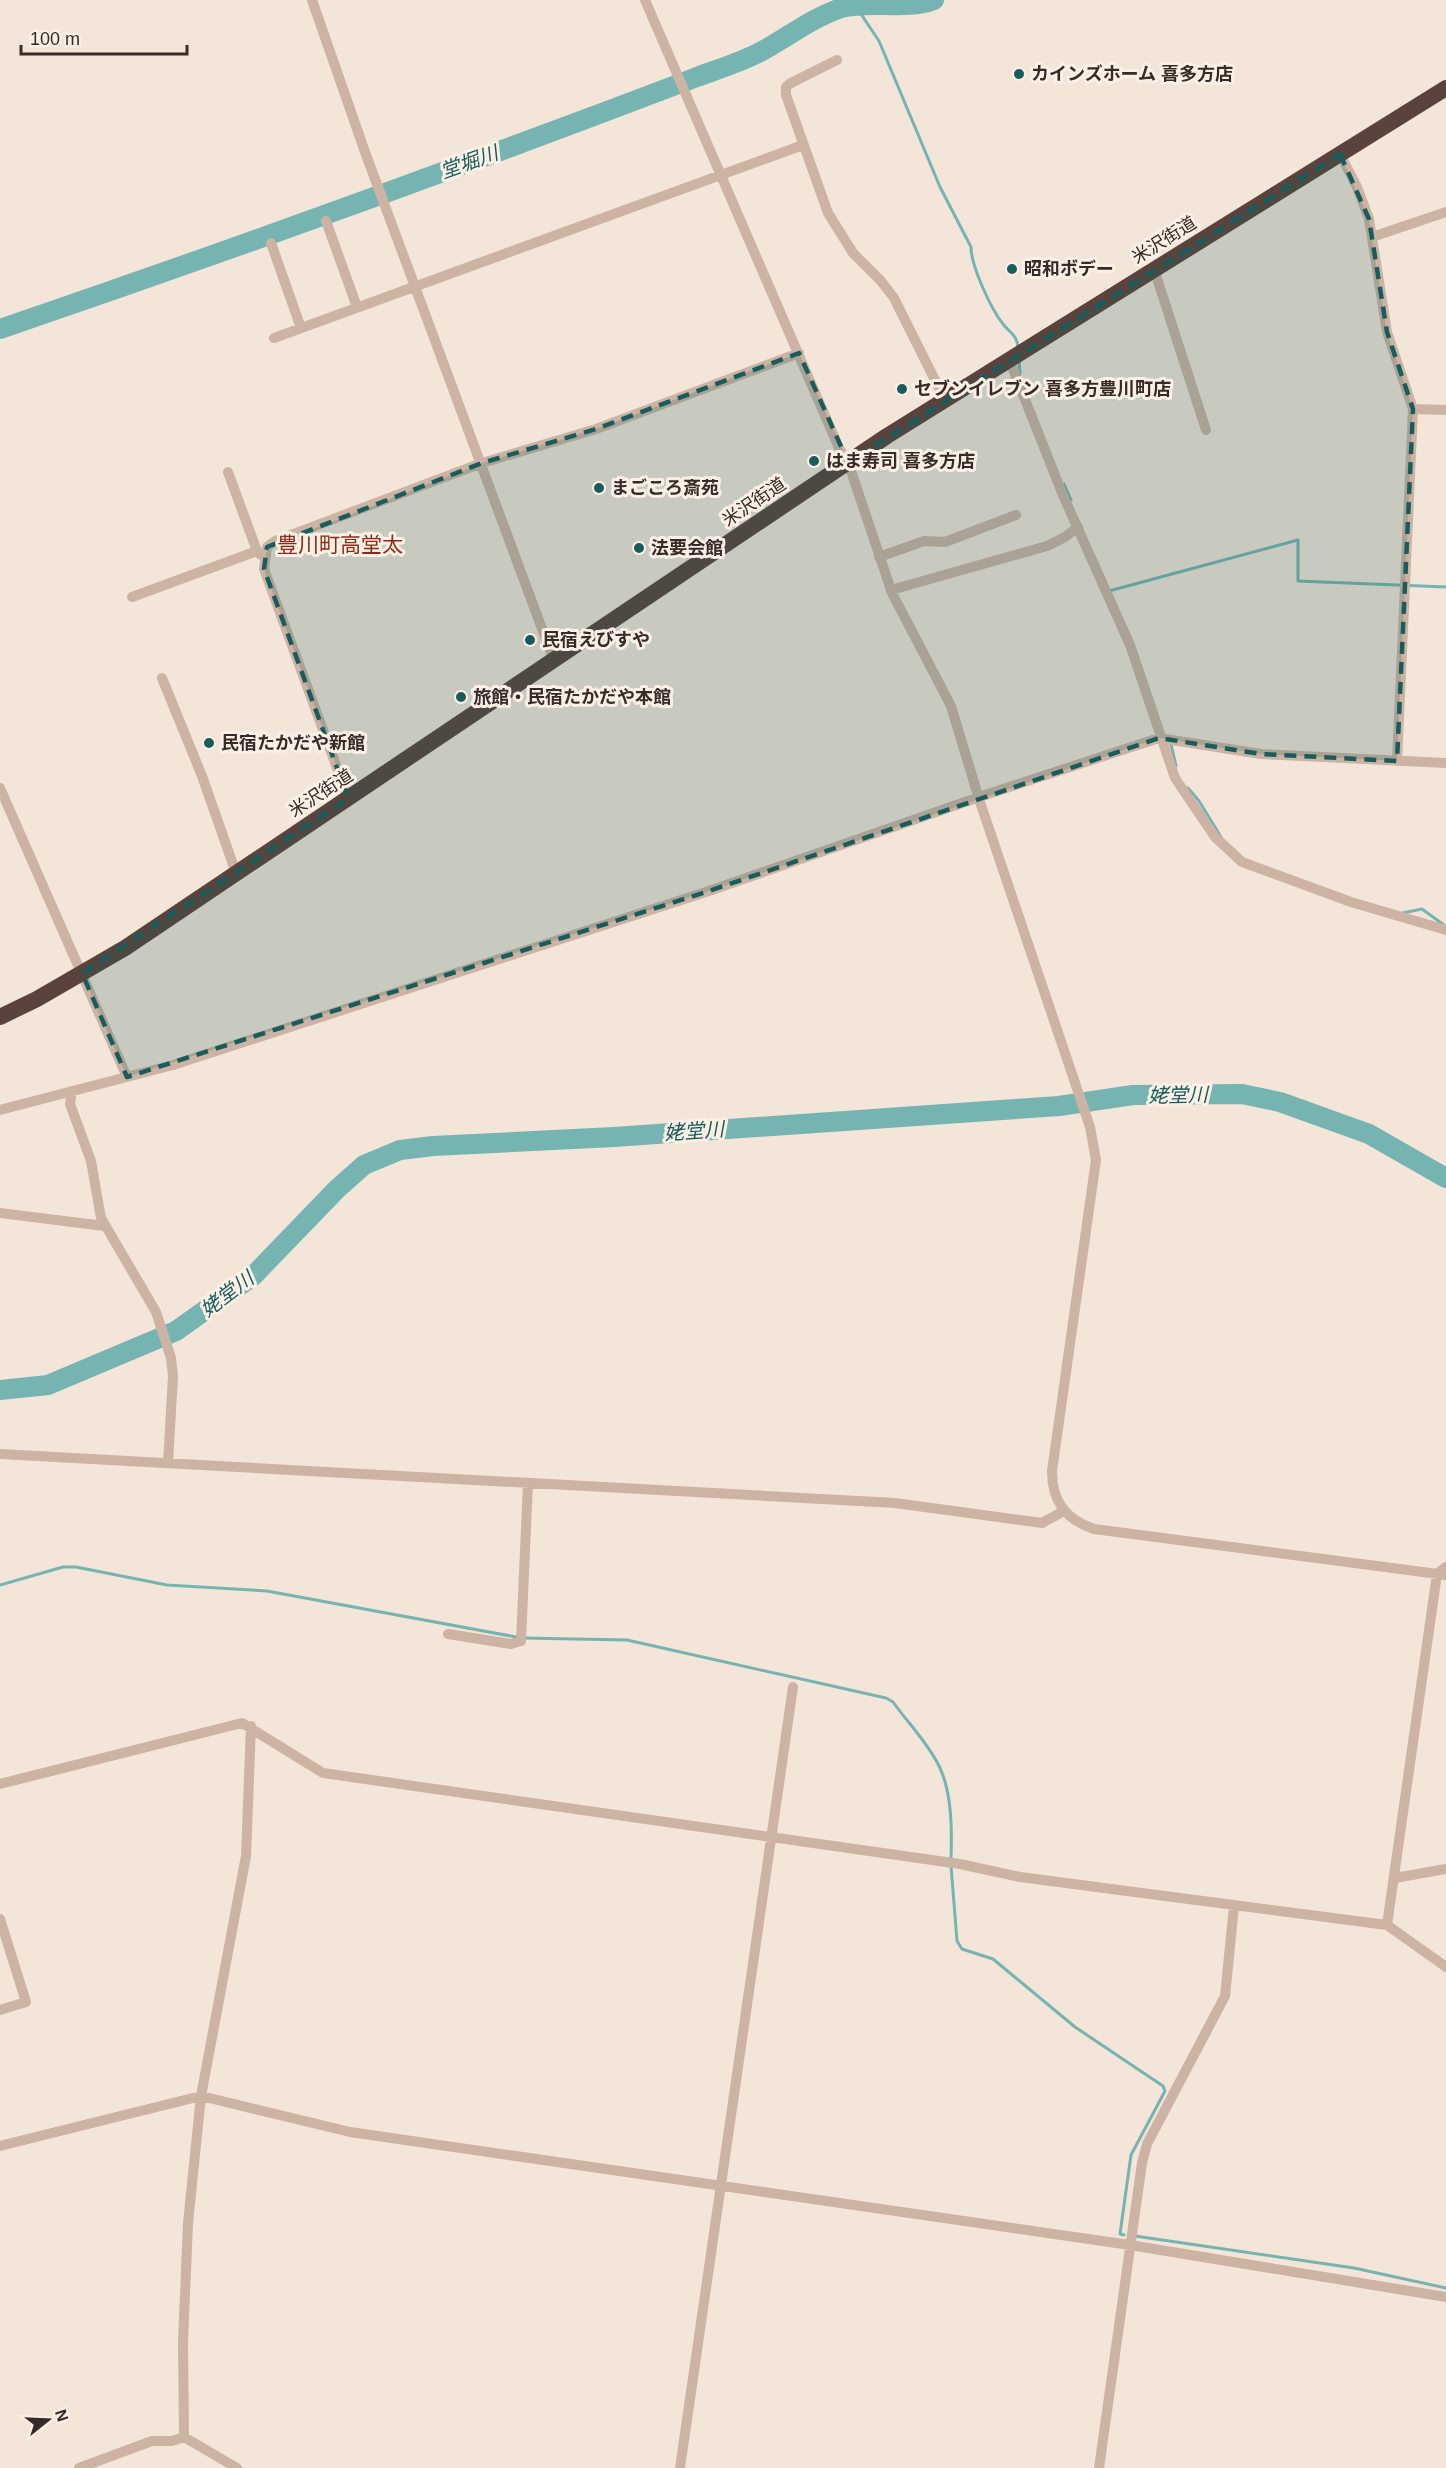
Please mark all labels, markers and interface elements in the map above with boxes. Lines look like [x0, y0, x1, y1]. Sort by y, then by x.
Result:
scale bar [21, 18, 188, 56]
text: 100 m [30, 29, 80, 49]
place label: カインズホーム 喜多方店 [1031, 64, 1233, 84]
marker: カインズホーム 喜多方店 [1012, 67, 1026, 81]
water label: 堂堀川 [437, 141, 503, 183]
street label: 米沢街道 [1128, 212, 1200, 268]
place label: 昭和ボデー [1024, 259, 1114, 279]
marker: 昭和ボデー [1005, 262, 1019, 276]
place label: セブンイレブン 喜多方豊川町店 [914, 379, 1171, 399]
marker: セブンイレブン 喜多方豊川町店 [895, 382, 909, 396]
place label: はま寿司 喜多方店 [826, 451, 975, 471]
marker: はま寿司 喜多方店 [807, 454, 821, 468]
street label: 米沢街道 [719, 474, 789, 530]
place label: まごころ斎苑 [611, 478, 719, 498]
marker: まごころ斎苑 [592, 481, 606, 495]
district label: 豊川町高堂太 [277, 533, 403, 556]
place label: 法要会館 [651, 538, 723, 558]
marker: 法要会館 [632, 541, 646, 555]
place label: 民宿えびすや [542, 630, 650, 650]
marker: 民宿えびすや [523, 633, 537, 647]
place label: 旅館・民宿たかだや本館 [473, 687, 671, 707]
marker: 旅館・民宿たかだや本館 [454, 690, 468, 704]
place label: 民宿たかだや新館 [221, 733, 365, 753]
marker: 民宿たかだや新館 [202, 736, 216, 750]
street label: 米沢街道 [285, 765, 357, 821]
water label: 姥堂川 [1148, 1083, 1210, 1107]
water label: 姥堂川 [663, 1118, 727, 1144]
water label: 姥堂川 [196, 1266, 259, 1321]
north arrow [18, 2390, 78, 2450]
text: N [52, 2407, 72, 2424]

